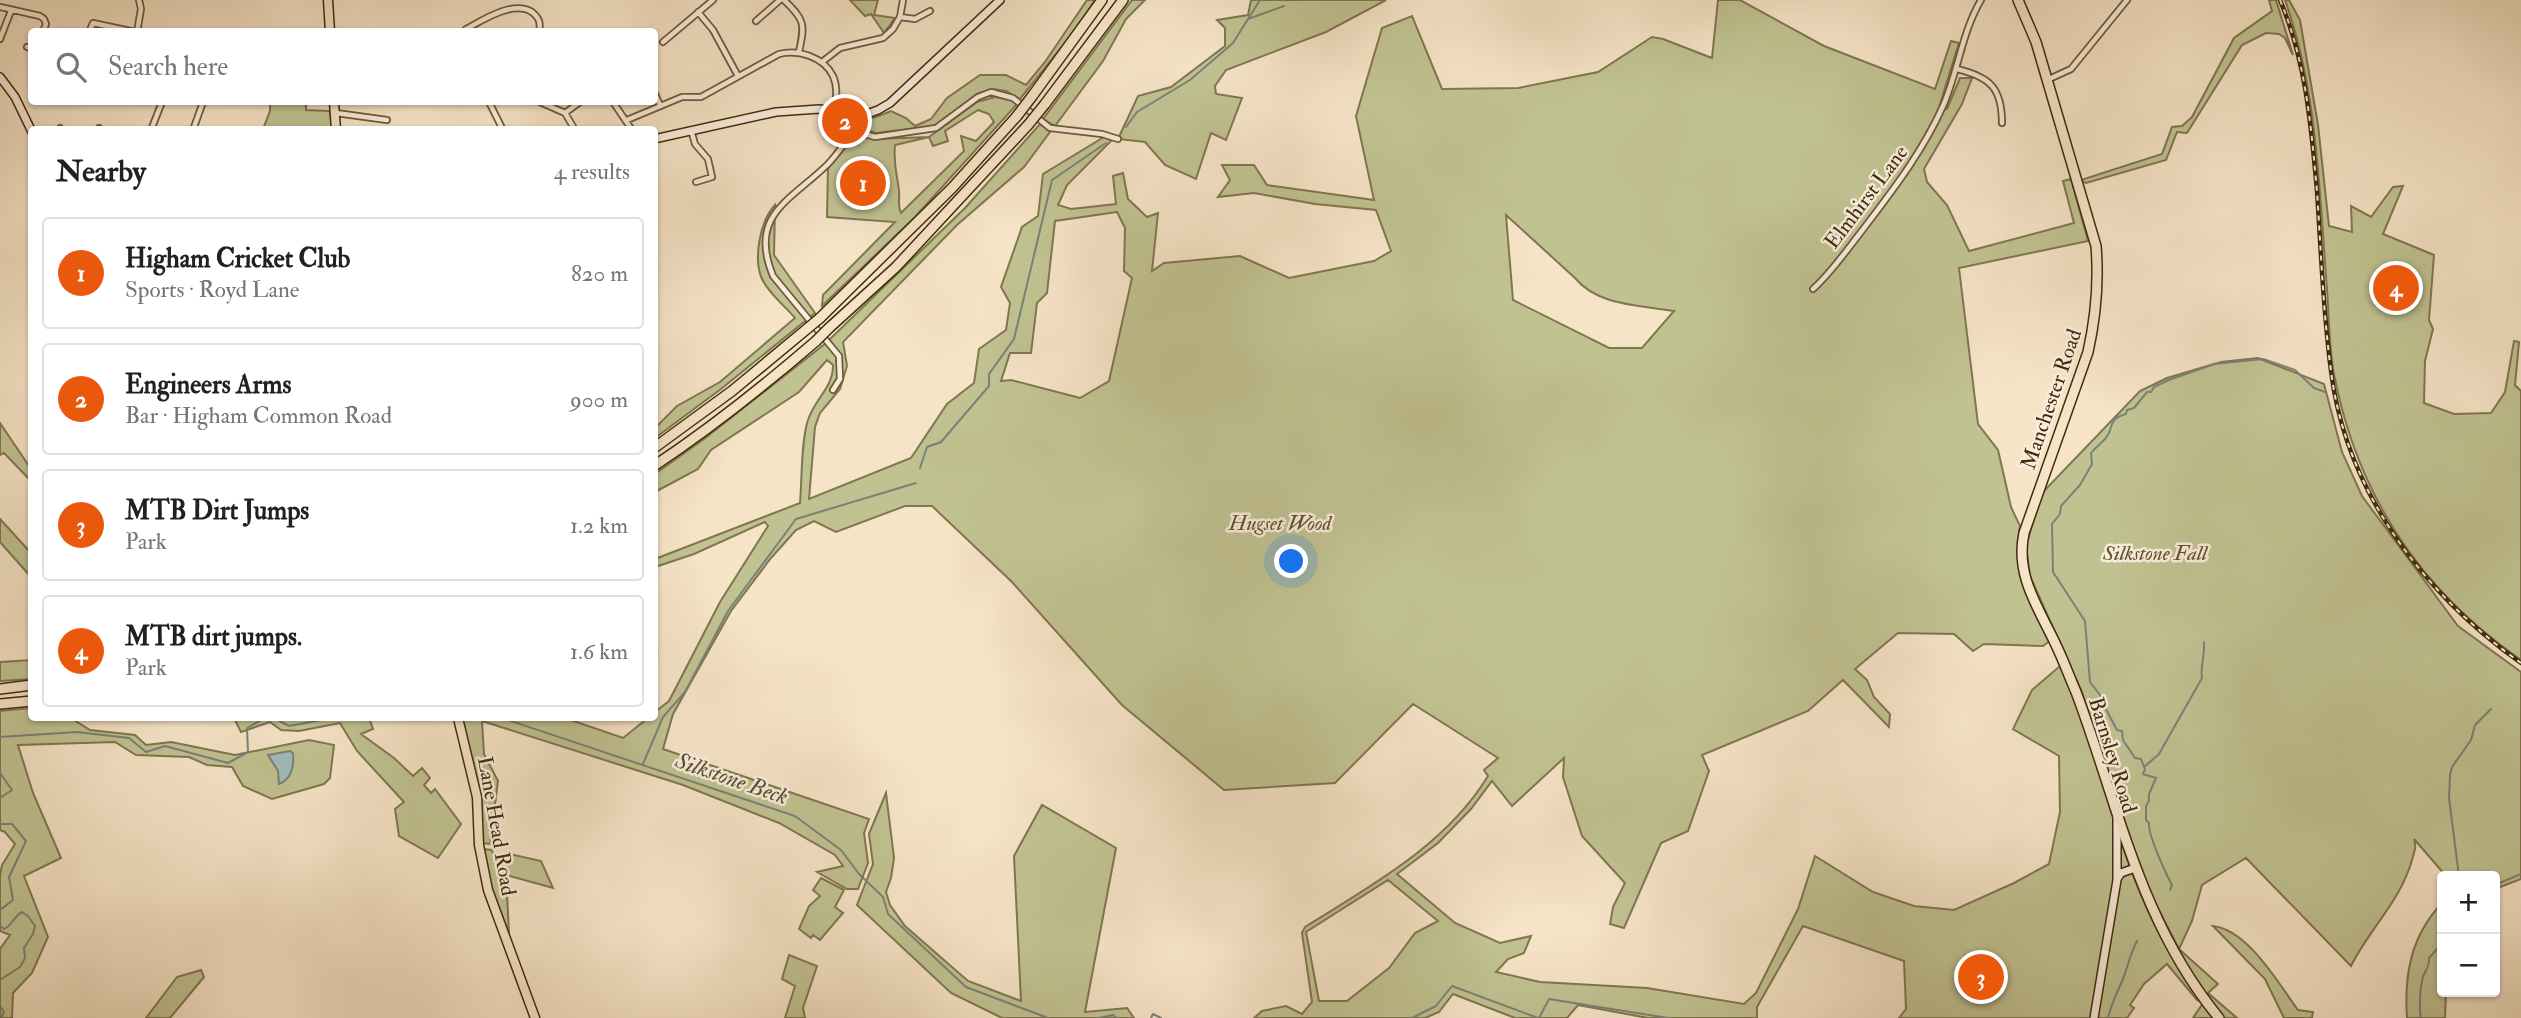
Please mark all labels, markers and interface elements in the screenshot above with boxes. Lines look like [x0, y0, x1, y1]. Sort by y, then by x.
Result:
search box [28, 28, 658, 105]
icon: search [52, 48, 90, 86]
text: Search here [108, 51, 228, 83]
pin: 2 [822, 95, 868, 147]
street label: Elmhirst Lane [1819, 140, 1914, 255]
text: Nearby [56, 153, 146, 190]
text: 4 results [554, 157, 630, 186]
pin: 1 [840, 157, 886, 209]
text: Higham Cricket Club [125, 243, 350, 275]
text: 1 [77, 259, 85, 288]
text: 820 m [571, 259, 628, 288]
pin: 4 [2373, 262, 2419, 314]
text: Sports · Royd Lane [125, 275, 299, 304]
street label: Manchester Road [2015, 325, 2088, 473]
text: Engineers Arms [125, 369, 291, 401]
text: 2 [75, 385, 87, 414]
text: 900 m [570, 385, 628, 414]
text: Bar · Higham Common Road [125, 401, 392, 430]
text: MTB Dirt Jumps [125, 495, 309, 527]
park label: Hugset Wood [1228, 510, 1332, 537]
text: 3 [77, 511, 85, 540]
text: 1.2 km [570, 511, 628, 540]
text: Park [125, 527, 167, 556]
park label: Silkstone Fall [2102, 540, 2209, 567]
your location [1274, 544, 1308, 578]
text: MTB dirt jumps. [125, 621, 302, 653]
text: 4 [75, 637, 87, 666]
text: 1.6 km [570, 637, 628, 666]
text: Park [125, 653, 167, 682]
street label: Barnsley Road [2082, 694, 2143, 817]
water label: Silkstone Beck [671, 745, 792, 811]
street label: Lane Head Road [471, 754, 522, 898]
map controls [2437, 871, 2500, 997]
button: + [2437, 871, 2500, 934]
button: − [2437, 934, 2500, 997]
pin: 3 [1958, 951, 2004, 1003]

